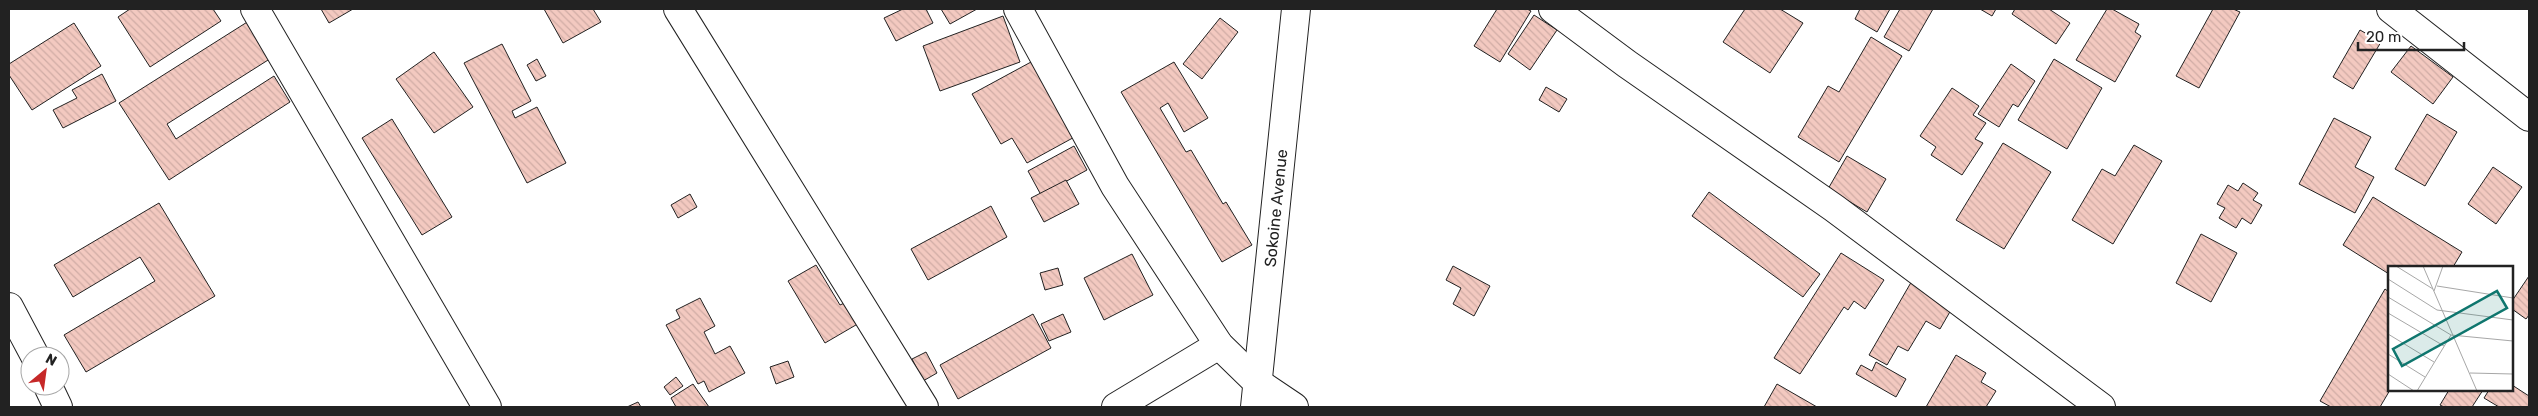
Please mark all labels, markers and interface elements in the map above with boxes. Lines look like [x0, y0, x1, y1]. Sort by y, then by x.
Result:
scale bar [2358, 20, 2464, 52]
text: 20 m [2366, 28, 2401, 46]
street label: Sokoine Avenue [1260, 148, 1292, 268]
inset map [2388, 266, 2513, 391]
north arrow [20, 346, 70, 396]
text: N [43, 350, 60, 370]

